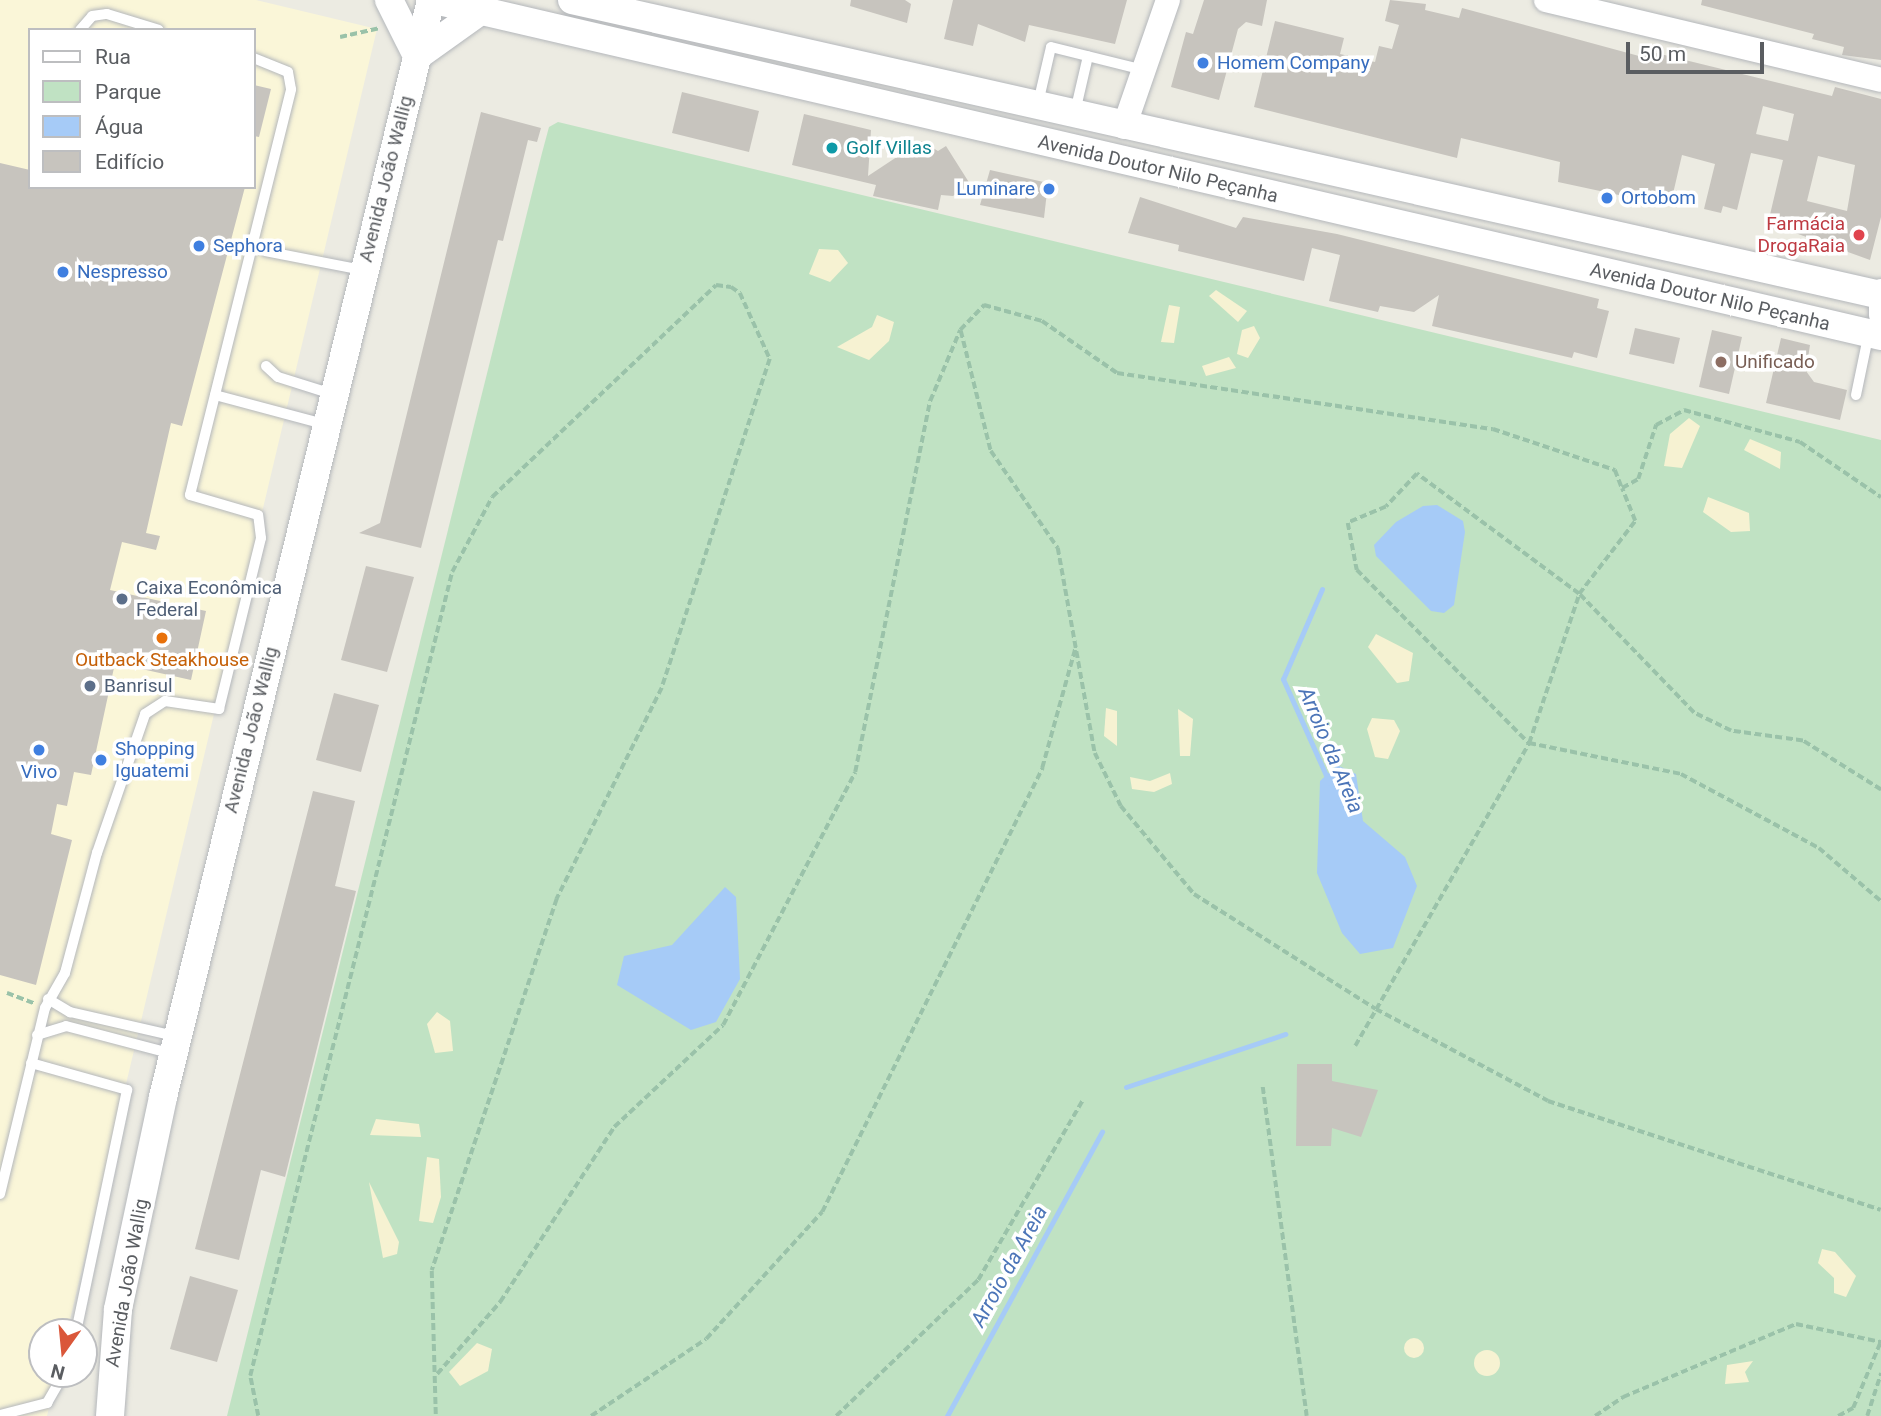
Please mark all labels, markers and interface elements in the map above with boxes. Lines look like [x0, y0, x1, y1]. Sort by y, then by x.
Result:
legend [28, 28, 256, 189]
scale bar [1629, 28, 1767, 72]
text: 50 m [1639, 42, 1686, 66]
text: Rua [95, 45, 131, 69]
place label: Homem Company [1217, 52, 1370, 74]
marker: Homem Company [1195, 55, 1211, 71]
text: Parque [95, 80, 161, 104]
street label: Avenida João Wallig [354, 93, 418, 265]
text: Água [95, 115, 144, 139]
street label: Avenida Doutor Nilo Peçanha [1036, 130, 1280, 208]
place label: Golf Villas [846, 137, 932, 159]
marker: Golf Villas [824, 140, 840, 156]
text: Edifício [95, 150, 164, 174]
place label: Luminare [956, 178, 1035, 200]
marker: Luminare [1041, 181, 1057, 197]
place label: Ortobom [1621, 187, 1696, 209]
marker: Ortobom [1599, 190, 1615, 206]
place label: Farmácia DrogaRaia [1757, 213, 1845, 257]
marker: Farmácia DrogaRaia [1851, 227, 1867, 243]
place label: Sephora [213, 235, 283, 257]
marker: Sephora [191, 238, 207, 254]
street label: Avenida Doutor Nilo Peçanha [1588, 258, 1832, 336]
place label: Nespresso [77, 261, 168, 283]
marker: Nespresso [55, 264, 71, 280]
place label: Unificado [1735, 351, 1815, 373]
marker: Unificado [1713, 354, 1729, 370]
place label: Caixa Econômica Federal [136, 577, 282, 621]
marker: Caixa Econômica Federal [114, 591, 130, 607]
marker: Outback Steakhouse [154, 630, 170, 646]
street label: Avenida João Wallig [219, 644, 283, 816]
place label: Outback Steakhouse [75, 649, 249, 671]
place label: Banrisul [104, 675, 173, 697]
marker: Banrisul [82, 678, 98, 694]
water label: Arroio da Areia [1293, 683, 1369, 817]
place label: Shopping Iguatemi [115, 738, 195, 782]
marker: Vivo [31, 742, 47, 758]
marker: Shopping Iguatemi [93, 752, 109, 768]
place label: Vivo [21, 761, 57, 783]
street label: Avenida João Wallig [101, 1197, 153, 1369]
water label: Arroio da Areia [965, 1201, 1053, 1331]
north arrow [28, 1318, 98, 1388]
text: N [49, 1359, 67, 1385]

